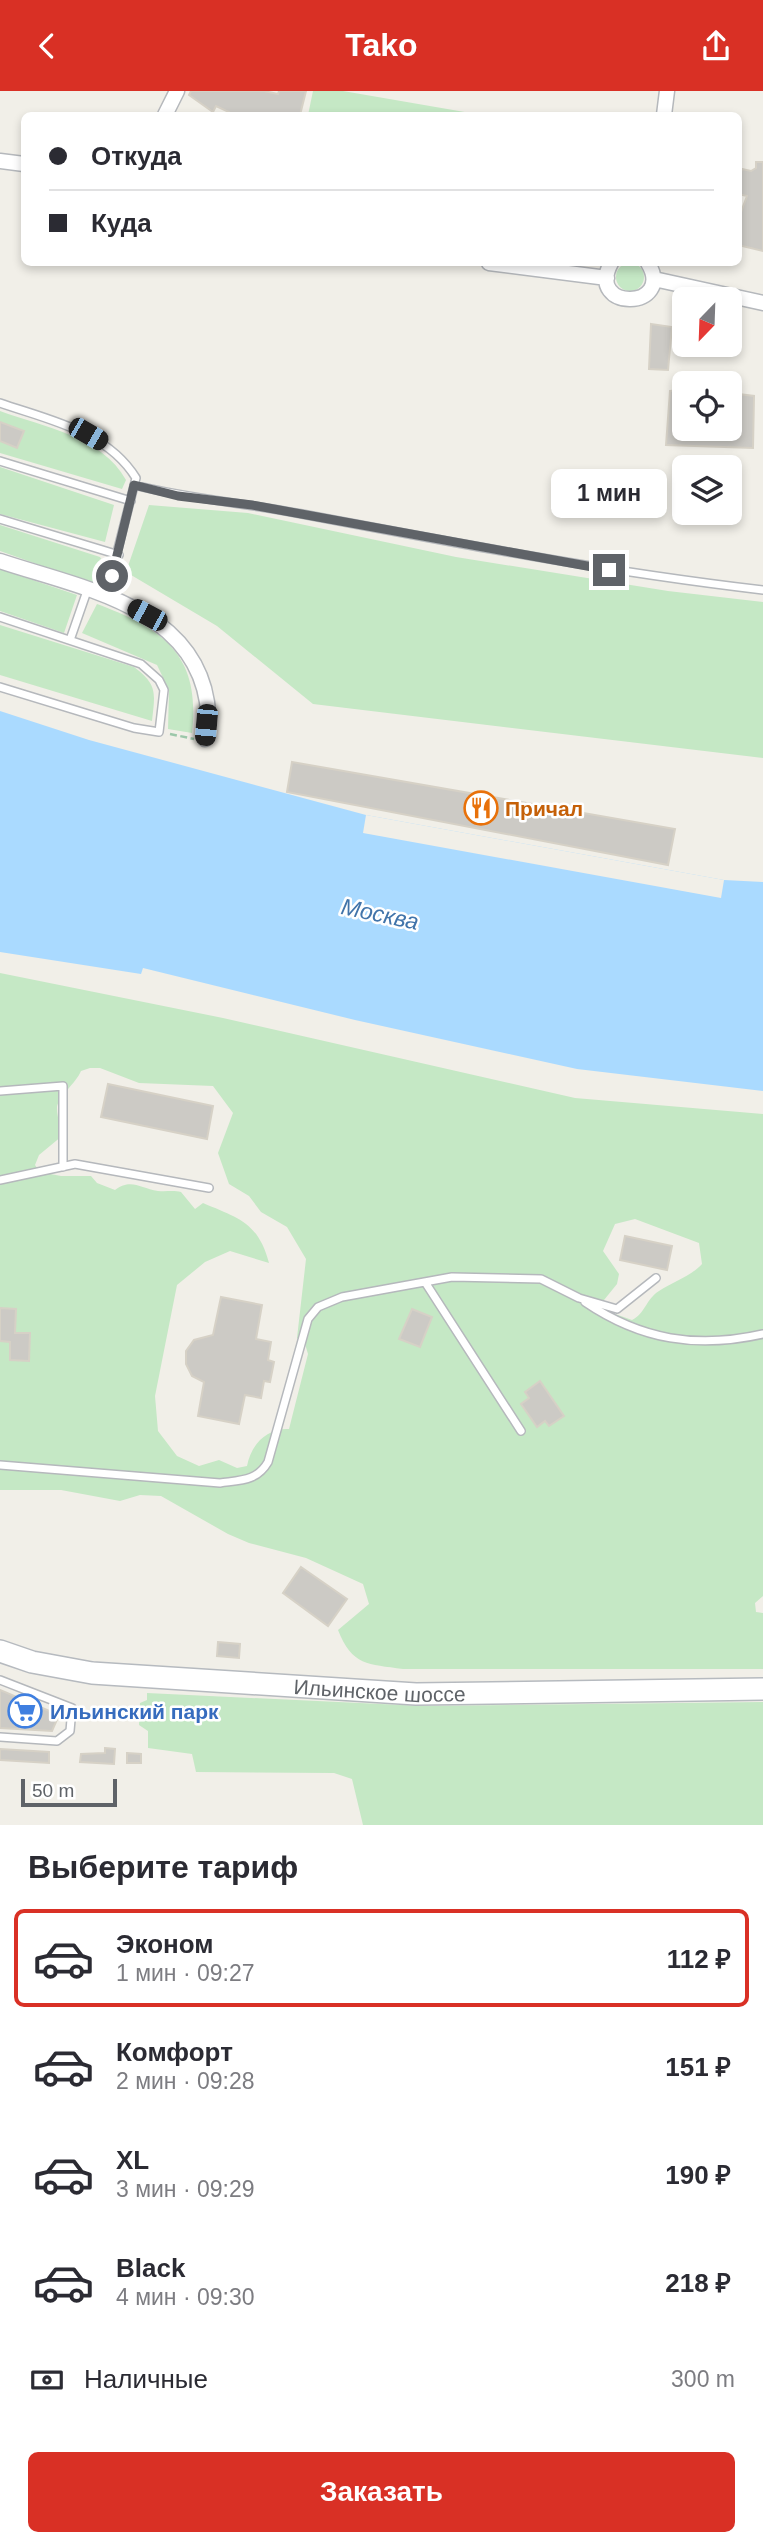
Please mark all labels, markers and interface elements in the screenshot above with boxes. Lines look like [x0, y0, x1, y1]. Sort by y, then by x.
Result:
icon: back [28, 27, 66, 65]
text: Tako [345, 27, 418, 63]
icon: share [697, 27, 735, 65]
text: Откуда [91, 141, 182, 171]
text: Куда [91, 208, 152, 238]
north arrow [672, 287, 742, 357]
map controls [672, 287, 742, 525]
button: locate [672, 371, 742, 441]
car [65, 414, 112, 454]
button: layers [672, 455, 742, 525]
callout: 1 мин [551, 469, 667, 517]
text: 1 мин [577, 480, 641, 506]
route end [593, 554, 625, 586]
route start [96, 560, 128, 592]
car [124, 596, 171, 634]
car [194, 703, 219, 747]
restaurant icon: Причал [462, 789, 500, 827]
place label: Причал [505, 797, 583, 820]
water label: Москва [339, 893, 421, 935]
street label: Ильинское шоссе [293, 1675, 466, 1706]
supermarket icon: Ильинский парк [6, 1692, 44, 1730]
place label: Ильинский парк [50, 1700, 219, 1723]
scale bar [21, 1776, 117, 1808]
text: 50 m [32, 1780, 74, 1801]
text: Выберите тариф [28, 1849, 298, 1885]
icon: car [32, 1927, 95, 1990]
text: Эконом [116, 1929, 214, 1959]
text: 112 ₽ [667, 1944, 731, 1974]
text: 1 мин · 09:27 [116, 1960, 255, 1986]
icon: car [32, 2035, 95, 2098]
text: Комфорт [116, 2037, 233, 2067]
text: 151 ₽ [665, 2052, 731, 2082]
text: 2 мин · 09:28 [116, 2068, 255, 2094]
icon: car [32, 2143, 95, 2206]
text: XL [116, 2145, 149, 2175]
text: 190 ₽ [665, 2160, 731, 2190]
text: 3 мин · 09:29 [116, 2176, 255, 2202]
icon: car [32, 2251, 95, 2314]
text: Black [116, 2253, 185, 2283]
text: 218 ₽ [665, 2268, 731, 2298]
text: 4 мин · 09:30 [116, 2284, 255, 2310]
icon: cash [28, 2361, 66, 2399]
text: Наличные [84, 2364, 208, 2394]
text: 300 m [671, 2366, 735, 2392]
button: Заказать [28, 2452, 735, 2532]

